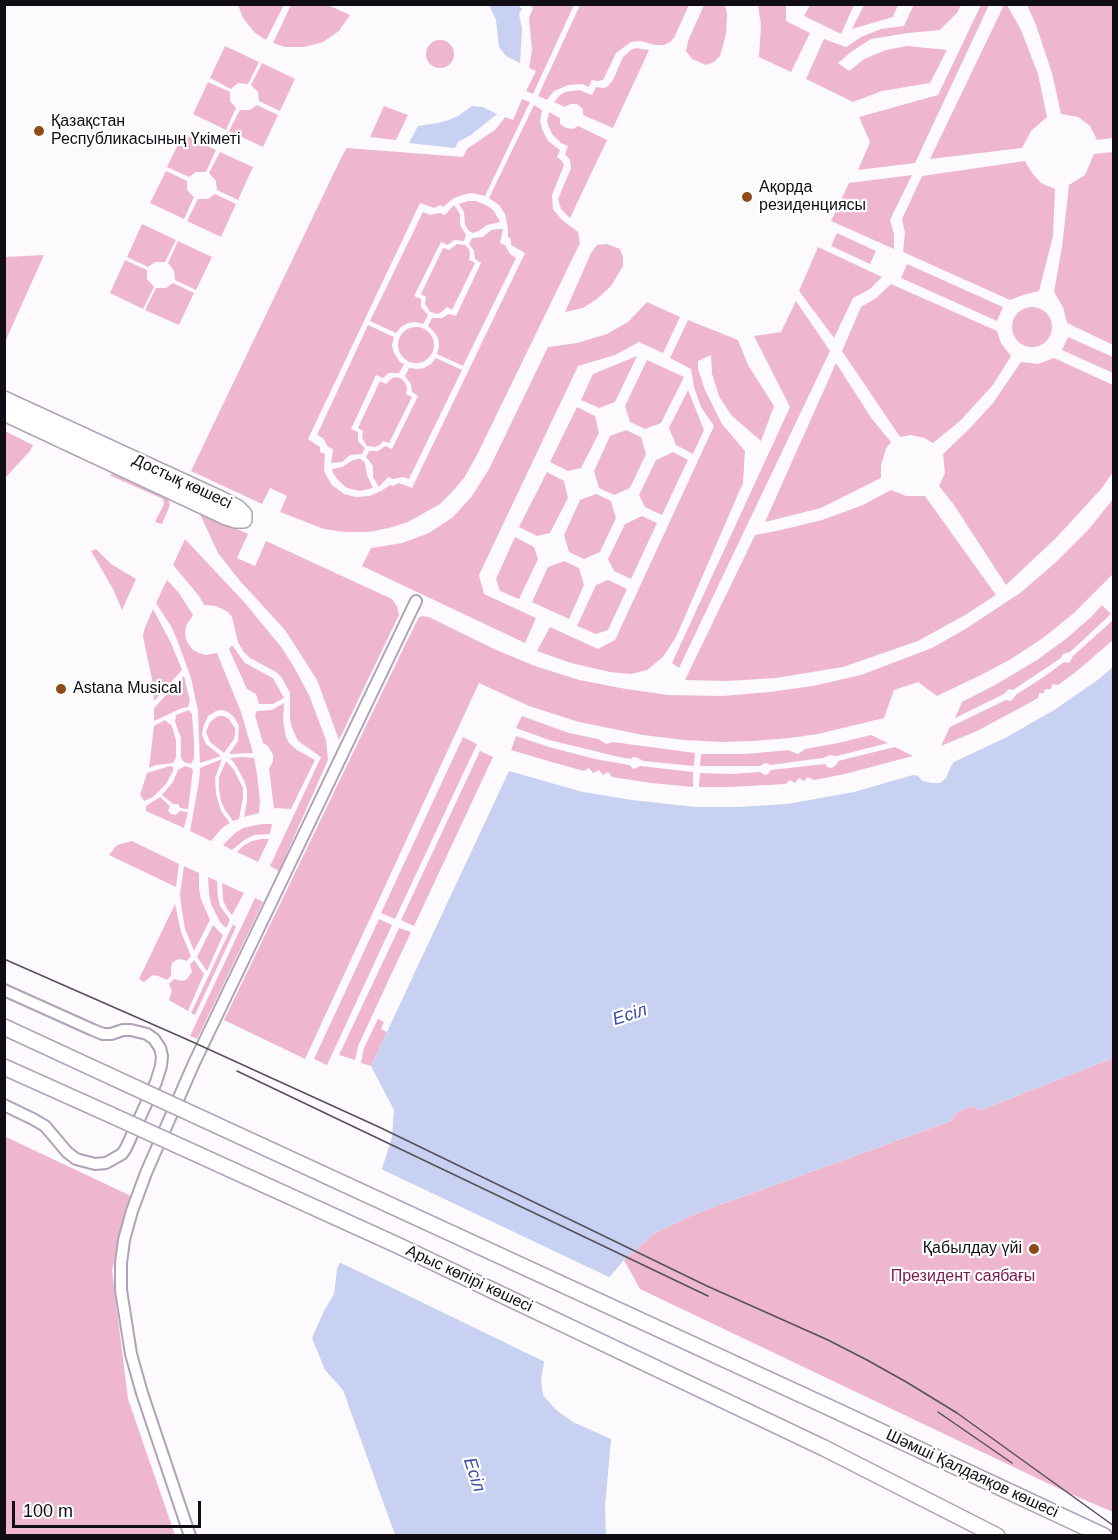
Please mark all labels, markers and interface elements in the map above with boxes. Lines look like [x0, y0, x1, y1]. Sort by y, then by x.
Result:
place label: Қазақстан Республикасының Үкіметі [51, 112, 240, 150]
marker: Қазақстан Республикасының Үкіметі [32, 124, 46, 138]
place label: Ақорда резиденциясы [759, 178, 866, 216]
marker: Ақорда резиденциясы [740, 190, 754, 204]
street label: Достық көшесі [129, 451, 235, 513]
place label: Astana Musical [73, 679, 181, 699]
marker: Astana Musical [54, 682, 68, 696]
water label: Есіл [610, 999, 650, 1031]
place label: Қабылдау үйі [923, 1239, 1022, 1259]
street label: Арыс көпірі көшесі [403, 1241, 535, 1317]
marker: Қабылдау үйі [1027, 1242, 1041, 1256]
park label: Президент саябағы [891, 1267, 1035, 1287]
street label: Шәмші Қалдаяқов көшесі [883, 1426, 1061, 1522]
water label: Есіл [458, 1455, 490, 1495]
scale bar [15, 1489, 204, 1527]
text: 100 m [23, 1501, 73, 1521]

